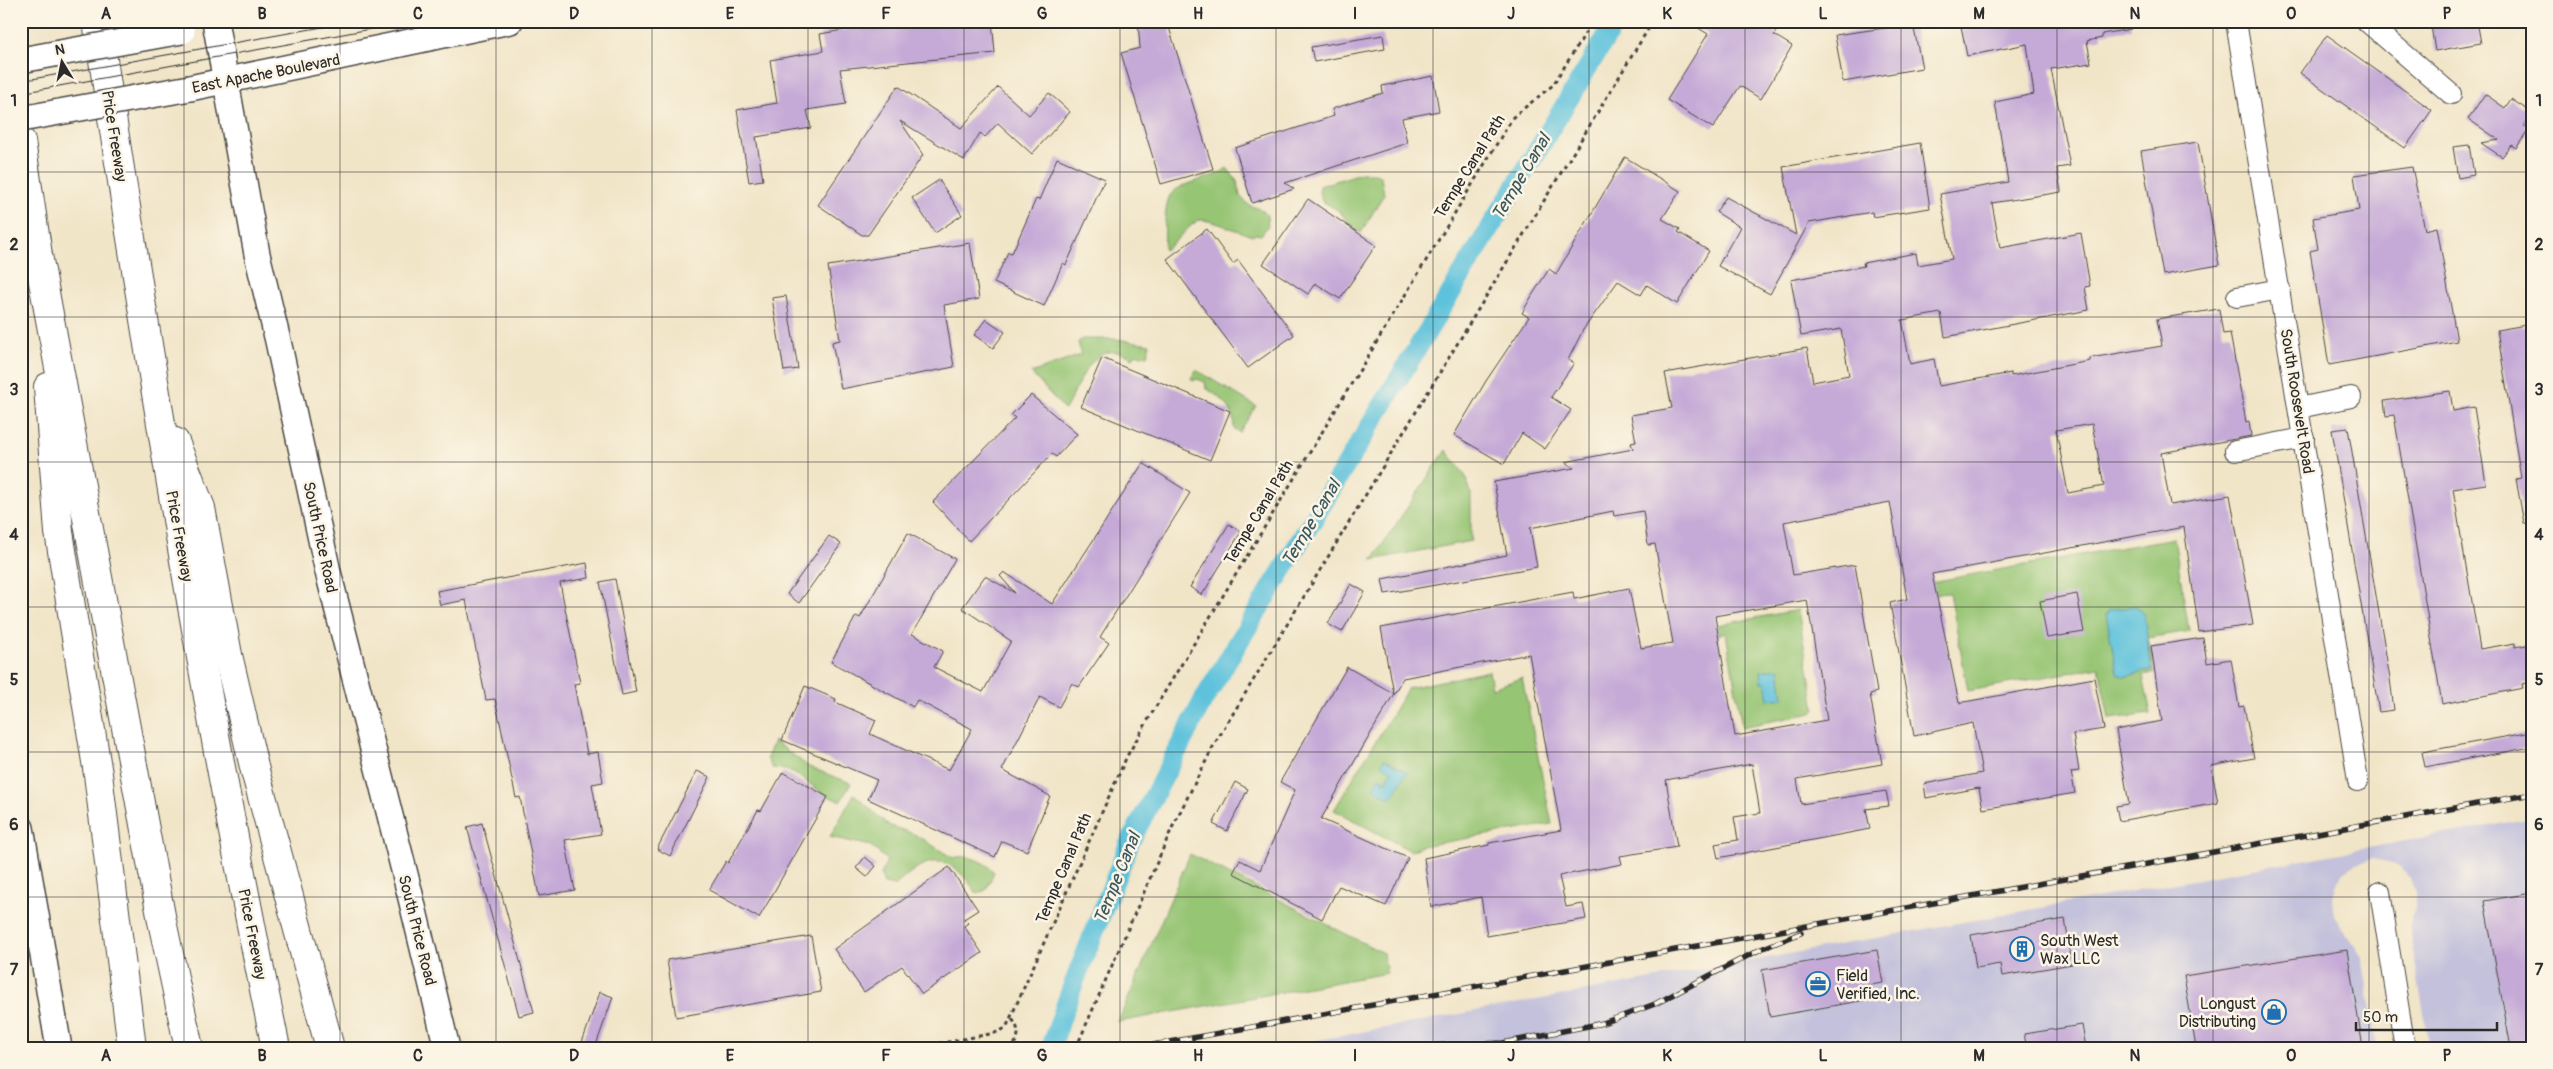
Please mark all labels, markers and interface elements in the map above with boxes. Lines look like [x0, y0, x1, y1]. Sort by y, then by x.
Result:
text: A [101, 4, 112, 24]
text: B [257, 4, 267, 24]
text: C [413, 4, 423, 24]
text: D [569, 4, 579, 24]
text: E [726, 4, 735, 24]
text: F [881, 4, 891, 24]
text: G [1037, 4, 1048, 24]
text: H [1193, 4, 1203, 24]
text: I [1353, 4, 1357, 24]
text: J [1507, 4, 1515, 24]
text: K [1662, 4, 1672, 24]
text: L [1818, 4, 1828, 24]
text: M [1973, 4, 1985, 24]
text: N [2130, 4, 2141, 24]
text: O [2286, 4, 2296, 24]
text: P [2443, 4, 2452, 24]
north arrow [38, 38, 88, 88]
text: N [54, 40, 66, 59]
street label: East Apache Boulevard [190, 50, 342, 98]
street label: Price Freeway [97, 89, 131, 184]
text: 1 [11, 91, 17, 111]
text: 1 [2536, 91, 2542, 111]
street label: Tempe Canal Path [1430, 111, 1510, 222]
water label: Tempe Canal [1487, 128, 1557, 225]
text: 2 [10, 235, 19, 255]
text: 2 [2535, 235, 2544, 255]
street label: South Roosevelt Road [2276, 327, 2318, 475]
text: 3 [10, 380, 19, 400]
text: 3 [2535, 380, 2544, 400]
street label: Tempe Canal Path [1220, 457, 1298, 568]
water label: Tempe Canal [1277, 474, 1347, 571]
street label: South Price Road [298, 480, 342, 595]
street label: Price Freeway [161, 489, 197, 584]
text: 4 [9, 525, 19, 545]
text: 4 [2534, 525, 2544, 545]
text: 5 [10, 670, 19, 690]
text: 5 [2535, 670, 2544, 690]
street label: Tempe Canal Path [1032, 810, 1096, 927]
text: 6 [9, 815, 19, 835]
text: 6 [2534, 815, 2544, 835]
water label: Tempe Canal [1089, 827, 1147, 927]
street label: South Price Road [394, 873, 440, 988]
street label: Price Freeway [233, 887, 271, 982]
place label: South West Wax LLC [2040, 931, 2119, 969]
building icon: South West Wax LLC [2009, 936, 2035, 962]
text: 7 [10, 960, 19, 980]
text: 7 [2535, 960, 2544, 980]
place label: Field Verified, Inc. [1836, 966, 1920, 1004]
office icon: Field Verified, Inc. [1805, 971, 1831, 997]
place label: Longust Distributing [2179, 994, 2257, 1032]
shop icon: Longust Distributing [2261, 999, 2287, 1025]
scale bar [2356, 999, 2497, 1031]
text: 50 m [2363, 1008, 2398, 1027]
text: A [101, 1046, 112, 1066]
text: B [257, 1046, 267, 1066]
text: C [413, 1046, 423, 1066]
text: D [569, 1046, 579, 1066]
text: E [726, 1046, 735, 1066]
text: F [881, 1046, 891, 1066]
text: G [1037, 1046, 1048, 1066]
text: H [1193, 1046, 1203, 1066]
text: I [1353, 1046, 1357, 1066]
text: J [1507, 1046, 1515, 1066]
text: K [1662, 1046, 1672, 1066]
text: L [1818, 1046, 1828, 1066]
text: M [1973, 1046, 1985, 1066]
text: N [2130, 1046, 2141, 1066]
text: O [2286, 1046, 2296, 1066]
text: P [2443, 1046, 2452, 1066]

